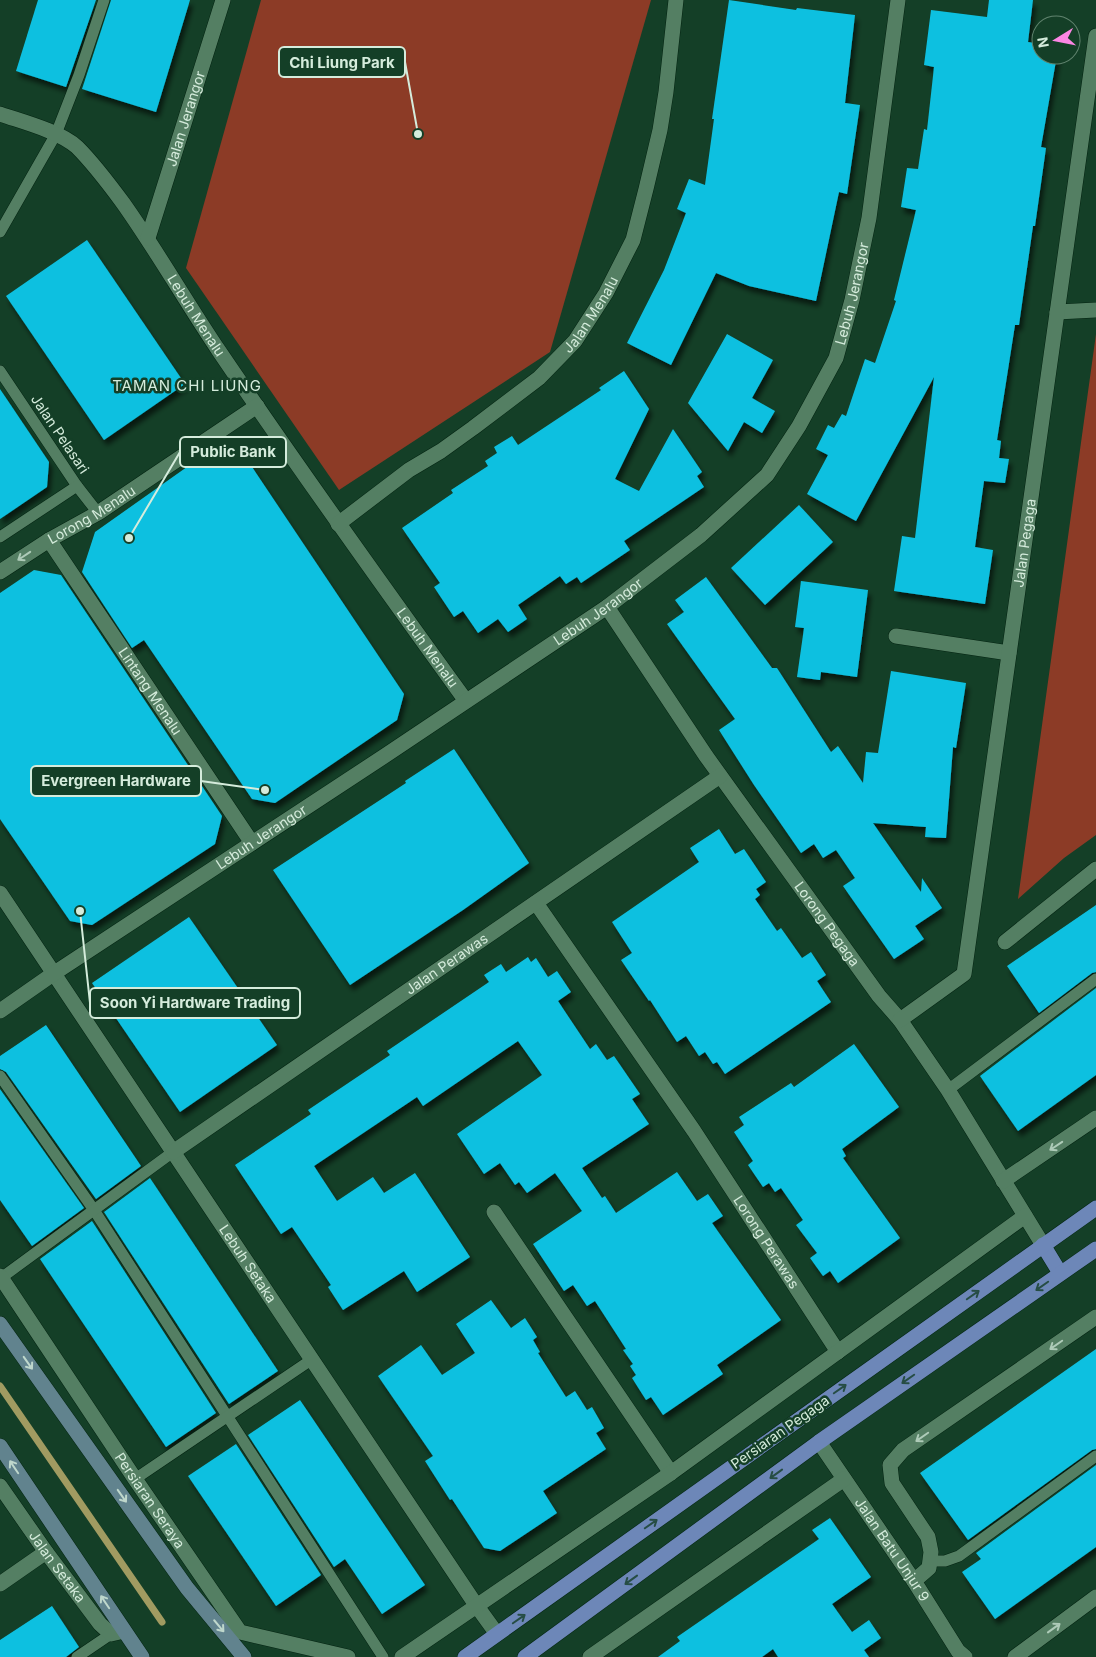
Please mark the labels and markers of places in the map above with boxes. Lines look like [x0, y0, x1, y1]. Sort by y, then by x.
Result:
callout: Chi Liung Park [279, 47, 405, 77]
callout: Public Bank [180, 437, 286, 467]
callout: Evergreen Hardware [31, 766, 201, 796]
callout: Soon Yi Hardware Trading [90, 988, 300, 1018]

